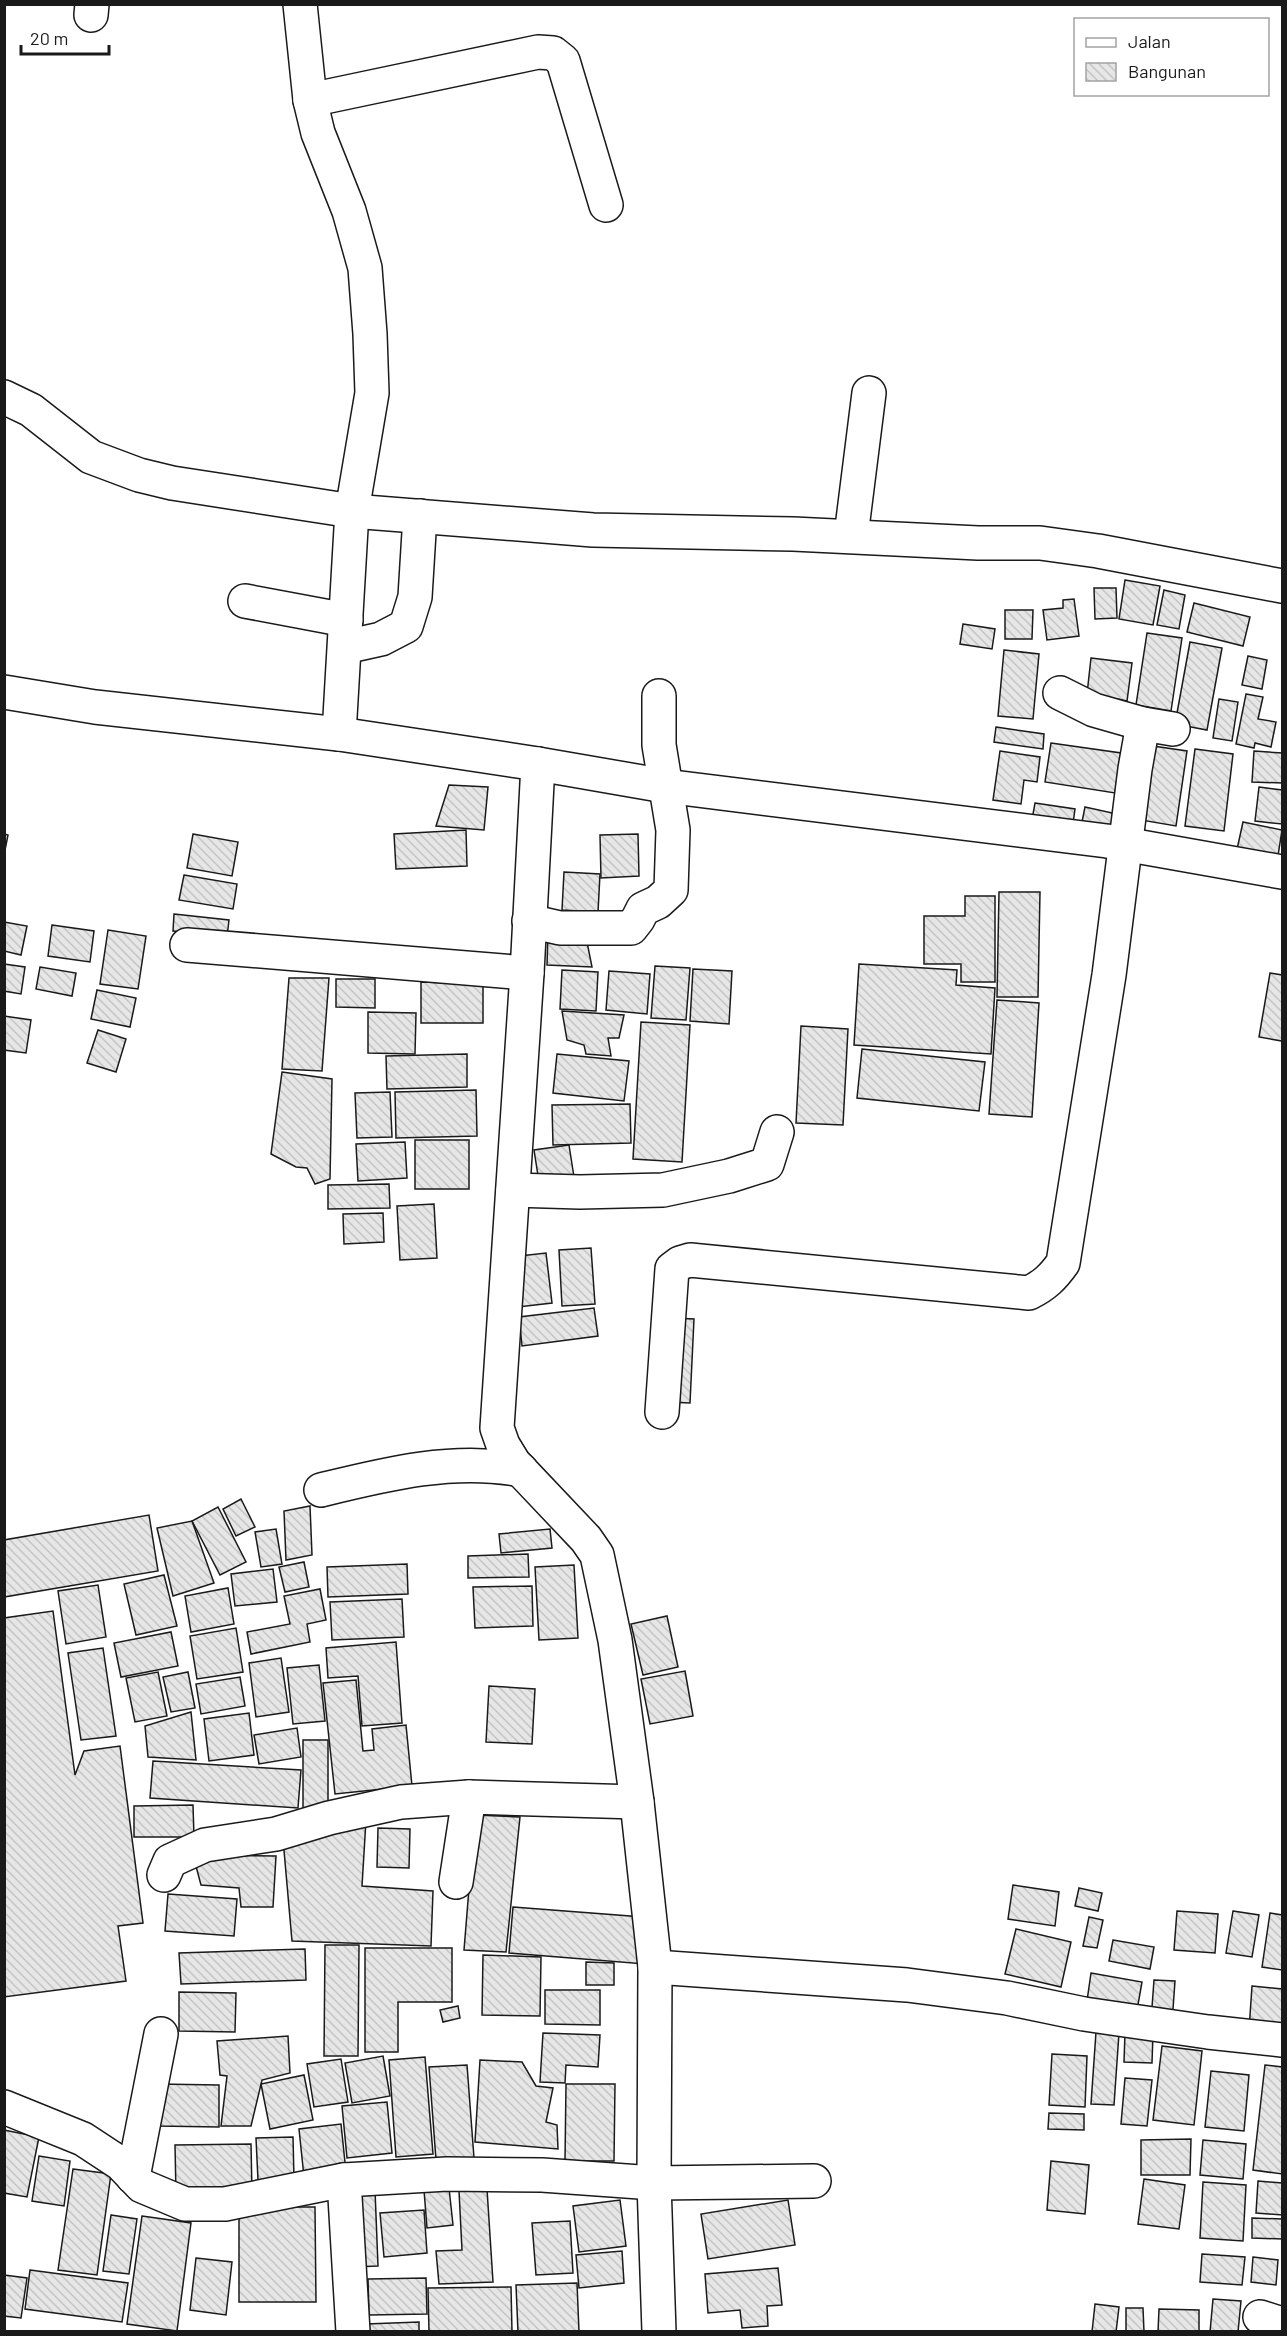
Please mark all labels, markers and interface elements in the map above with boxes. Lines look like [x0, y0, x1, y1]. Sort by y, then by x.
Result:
scale bar [21, 18, 110, 56]
legend [1074, 18, 1269, 96]
text: 20 m [30, 27, 68, 49]
text: Jalan [1128, 30, 1171, 52]
text: Bangunan [1128, 60, 1206, 82]

